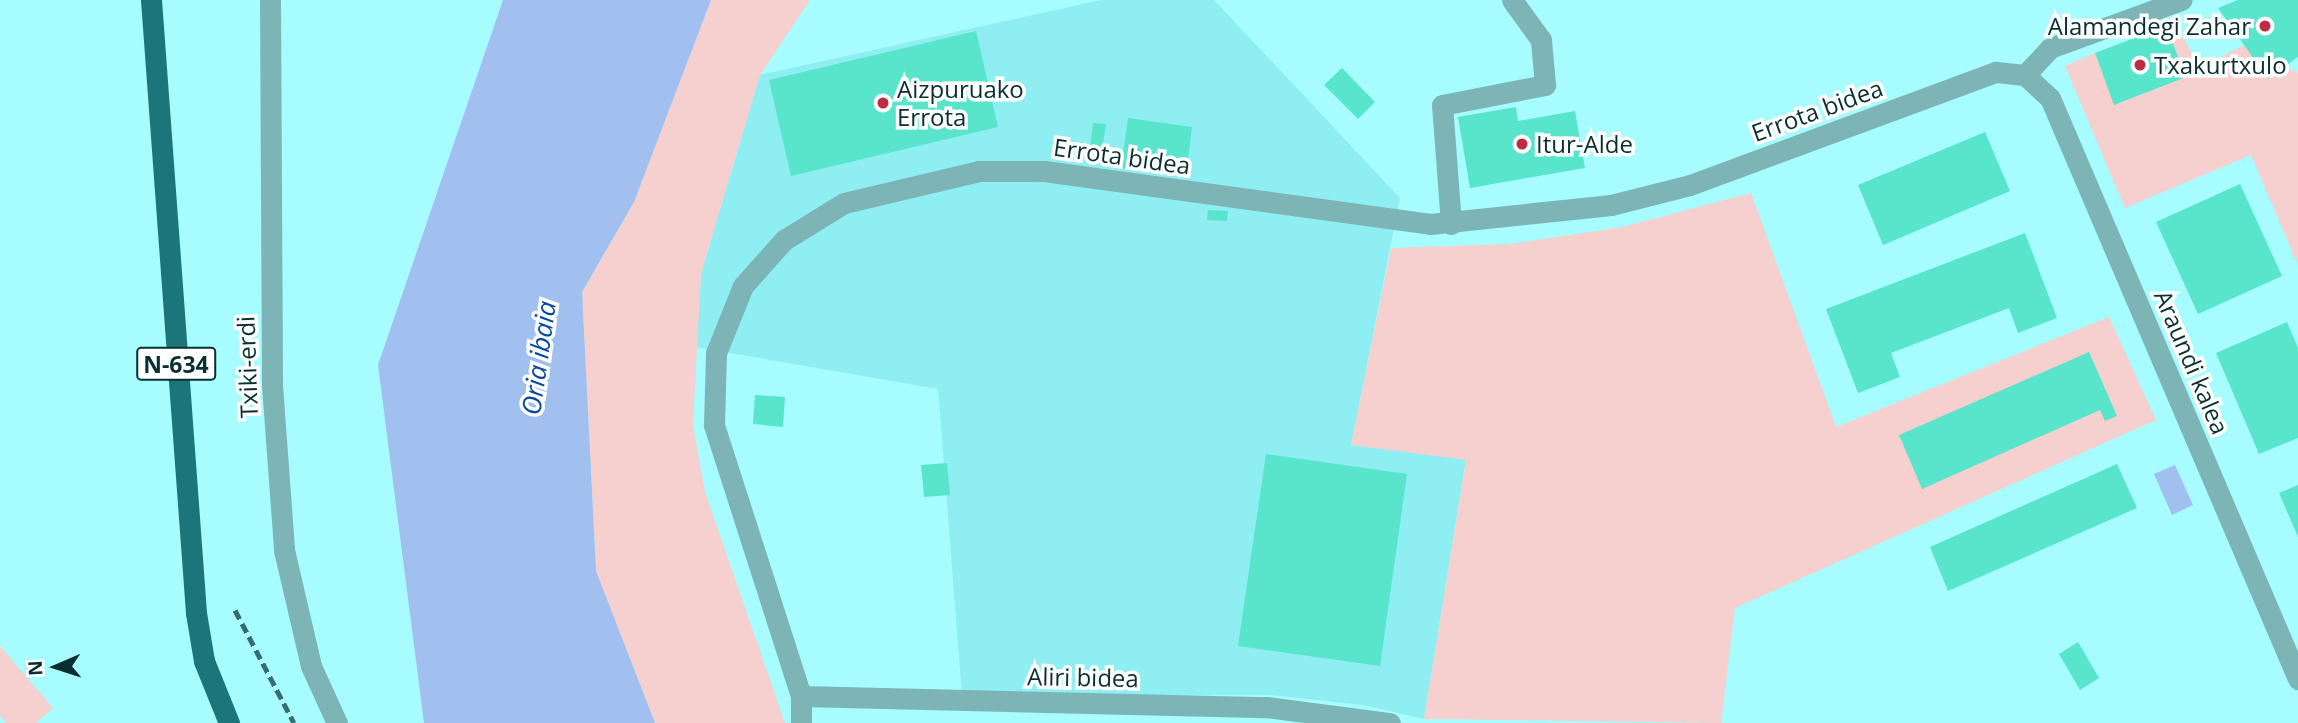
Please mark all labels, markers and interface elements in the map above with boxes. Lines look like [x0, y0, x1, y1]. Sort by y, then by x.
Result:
place label: Alamandegi Zahar [2048, 12, 2251, 40]
marker: Alamandegi Zahar [2257, 18, 2273, 34]
place label: Txakurtxulo [2154, 51, 2287, 79]
marker: Txakurtxulo [2132, 57, 2148, 73]
street label: Errota bidea [1747, 73, 1887, 147]
place label: Aizpuruako Errota [897, 75, 1024, 131]
marker: Aizpuruako Errota [875, 95, 891, 111]
place label: Itur-Alde [1536, 130, 1633, 158]
street label: Errota bidea [1052, 132, 1192, 180]
marker: Itur-Alde [1514, 136, 1530, 152]
street label: Araundi kalea [2149, 286, 2235, 438]
water label: Oria ibaia [516, 299, 562, 417]
street label: Txiki-erdi [231, 315, 263, 419]
road number: N-634 [136, 344, 216, 384]
north arrow [21, 632, 91, 702]
text: N [22, 660, 48, 677]
street label: Aliri bidea [1027, 662, 1139, 692]

